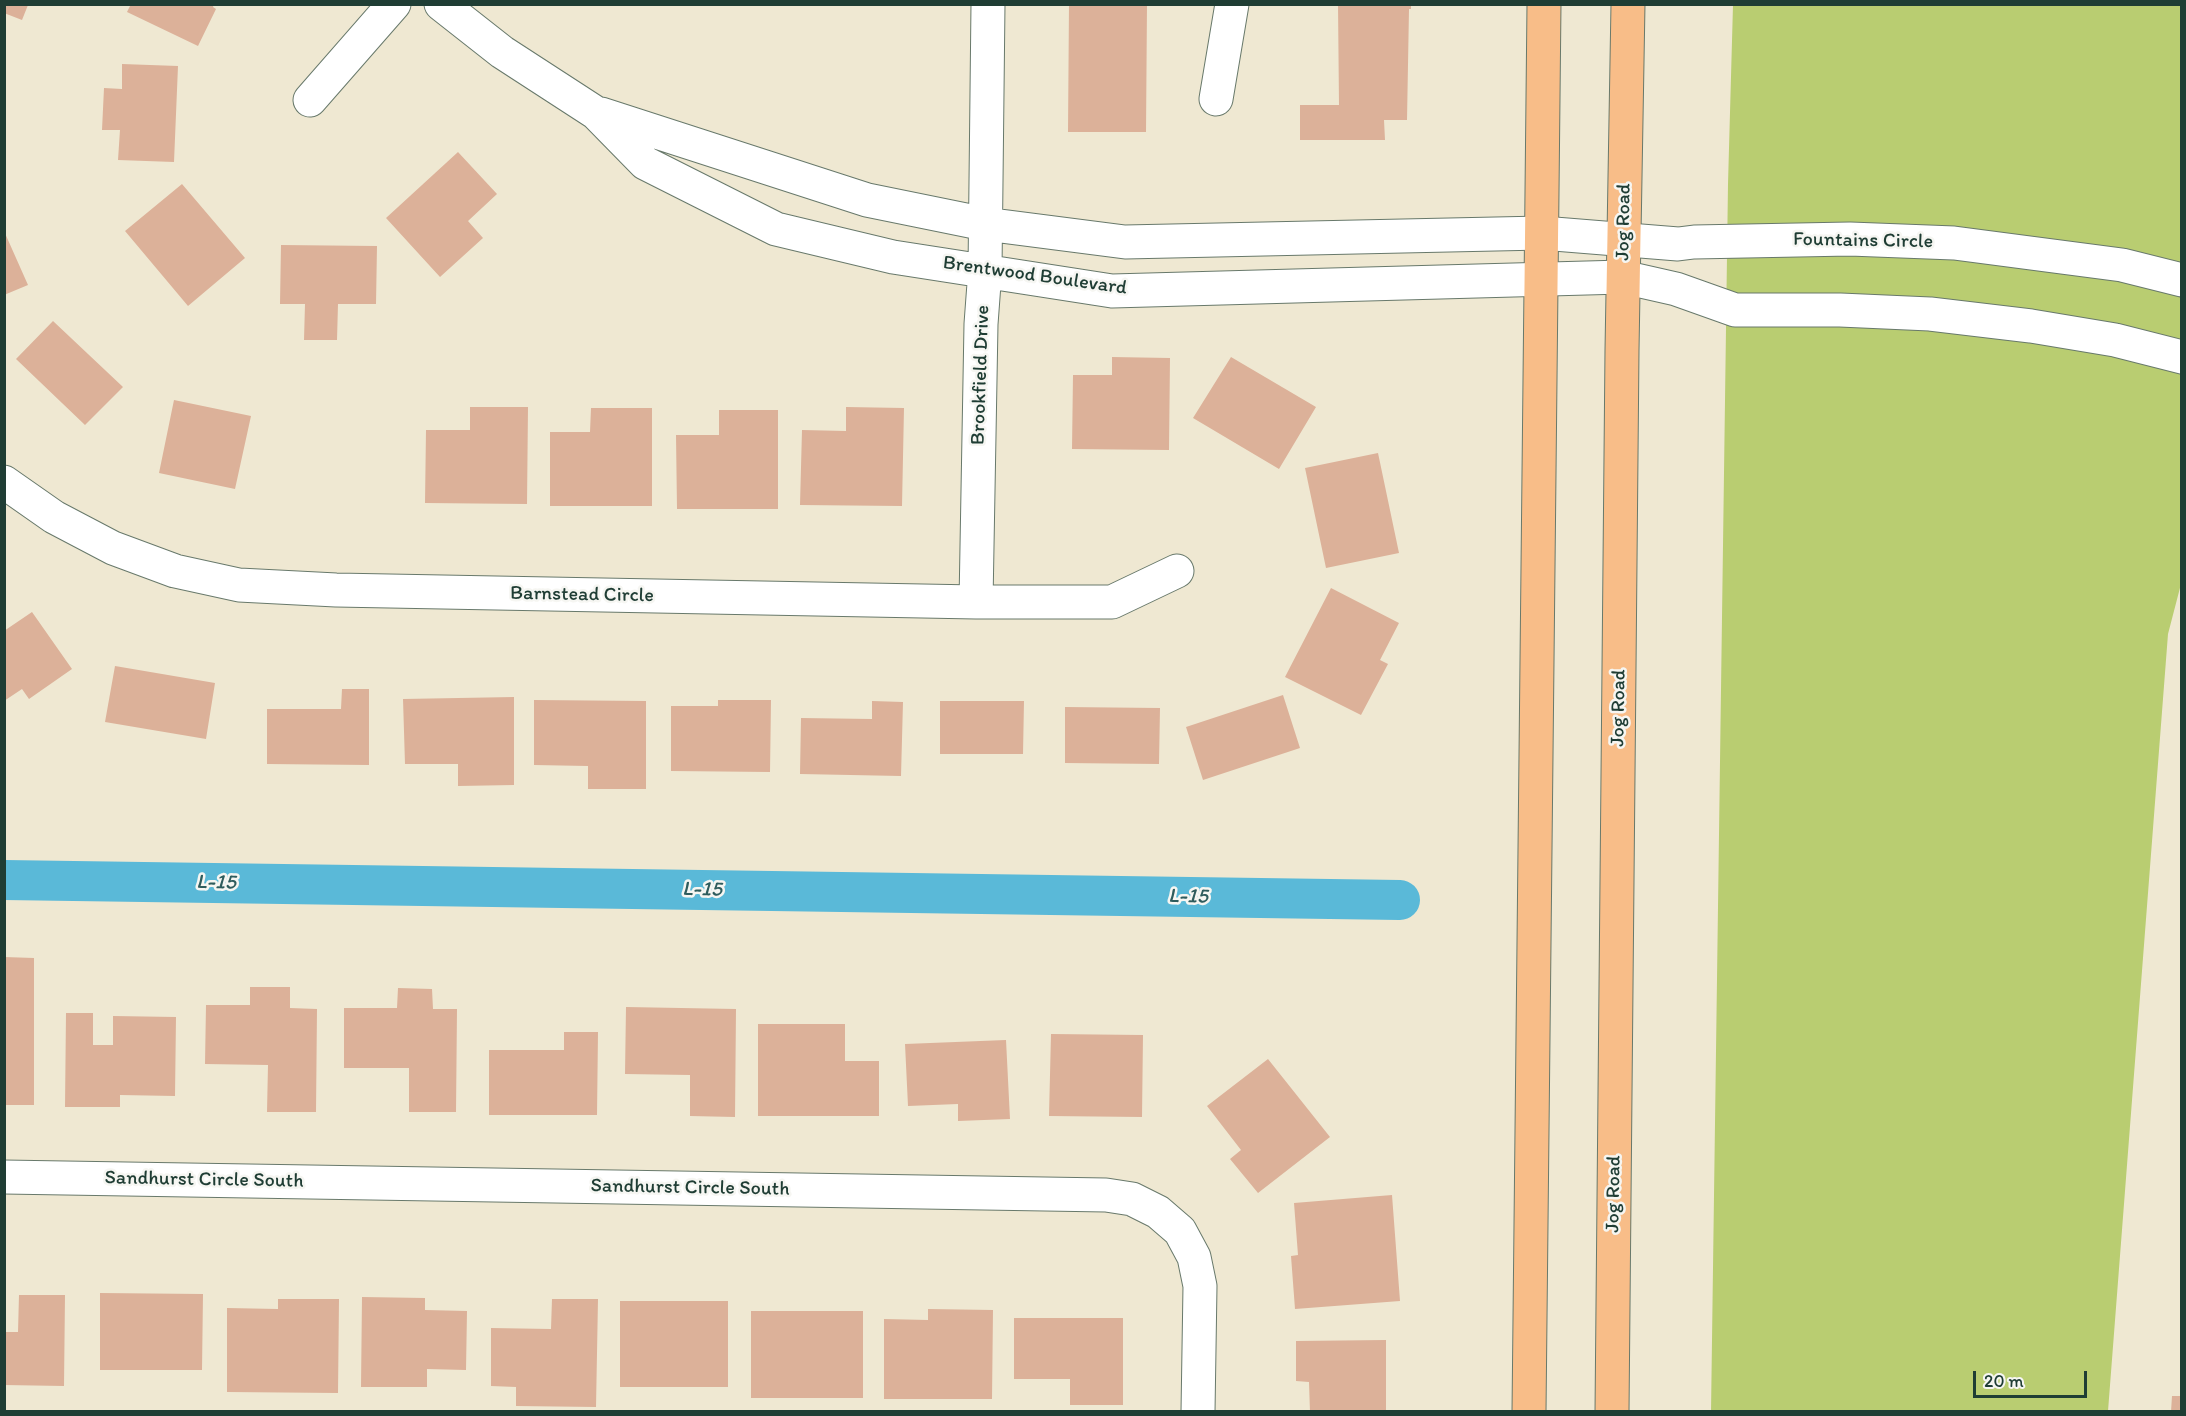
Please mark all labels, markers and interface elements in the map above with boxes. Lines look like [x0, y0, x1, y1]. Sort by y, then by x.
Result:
street label: Jog Road [1611, 183, 1637, 261]
street label: Fountains Circle [1793, 228, 1933, 254]
street label: Brentwood Boulevard [941, 251, 1129, 301]
street label: Brookfield Drive [967, 305, 995, 445]
street label: Barnstead Circle [510, 582, 654, 608]
street label: Jog Road [1606, 669, 1632, 747]
water label: L-15 [196, 870, 236, 896]
water label: L-15 [682, 877, 722, 903]
water label: L-15 [1168, 884, 1208, 910]
street label: Jog Road [1601, 1155, 1627, 1233]
street label: Sandhurst Circle South [104, 1166, 304, 1194]
street label: Sandhurst Circle South [590, 1174, 790, 1202]
scale bar [1976, 1359, 2090, 1397]
text: 20 m [1984, 1370, 2024, 1392]

